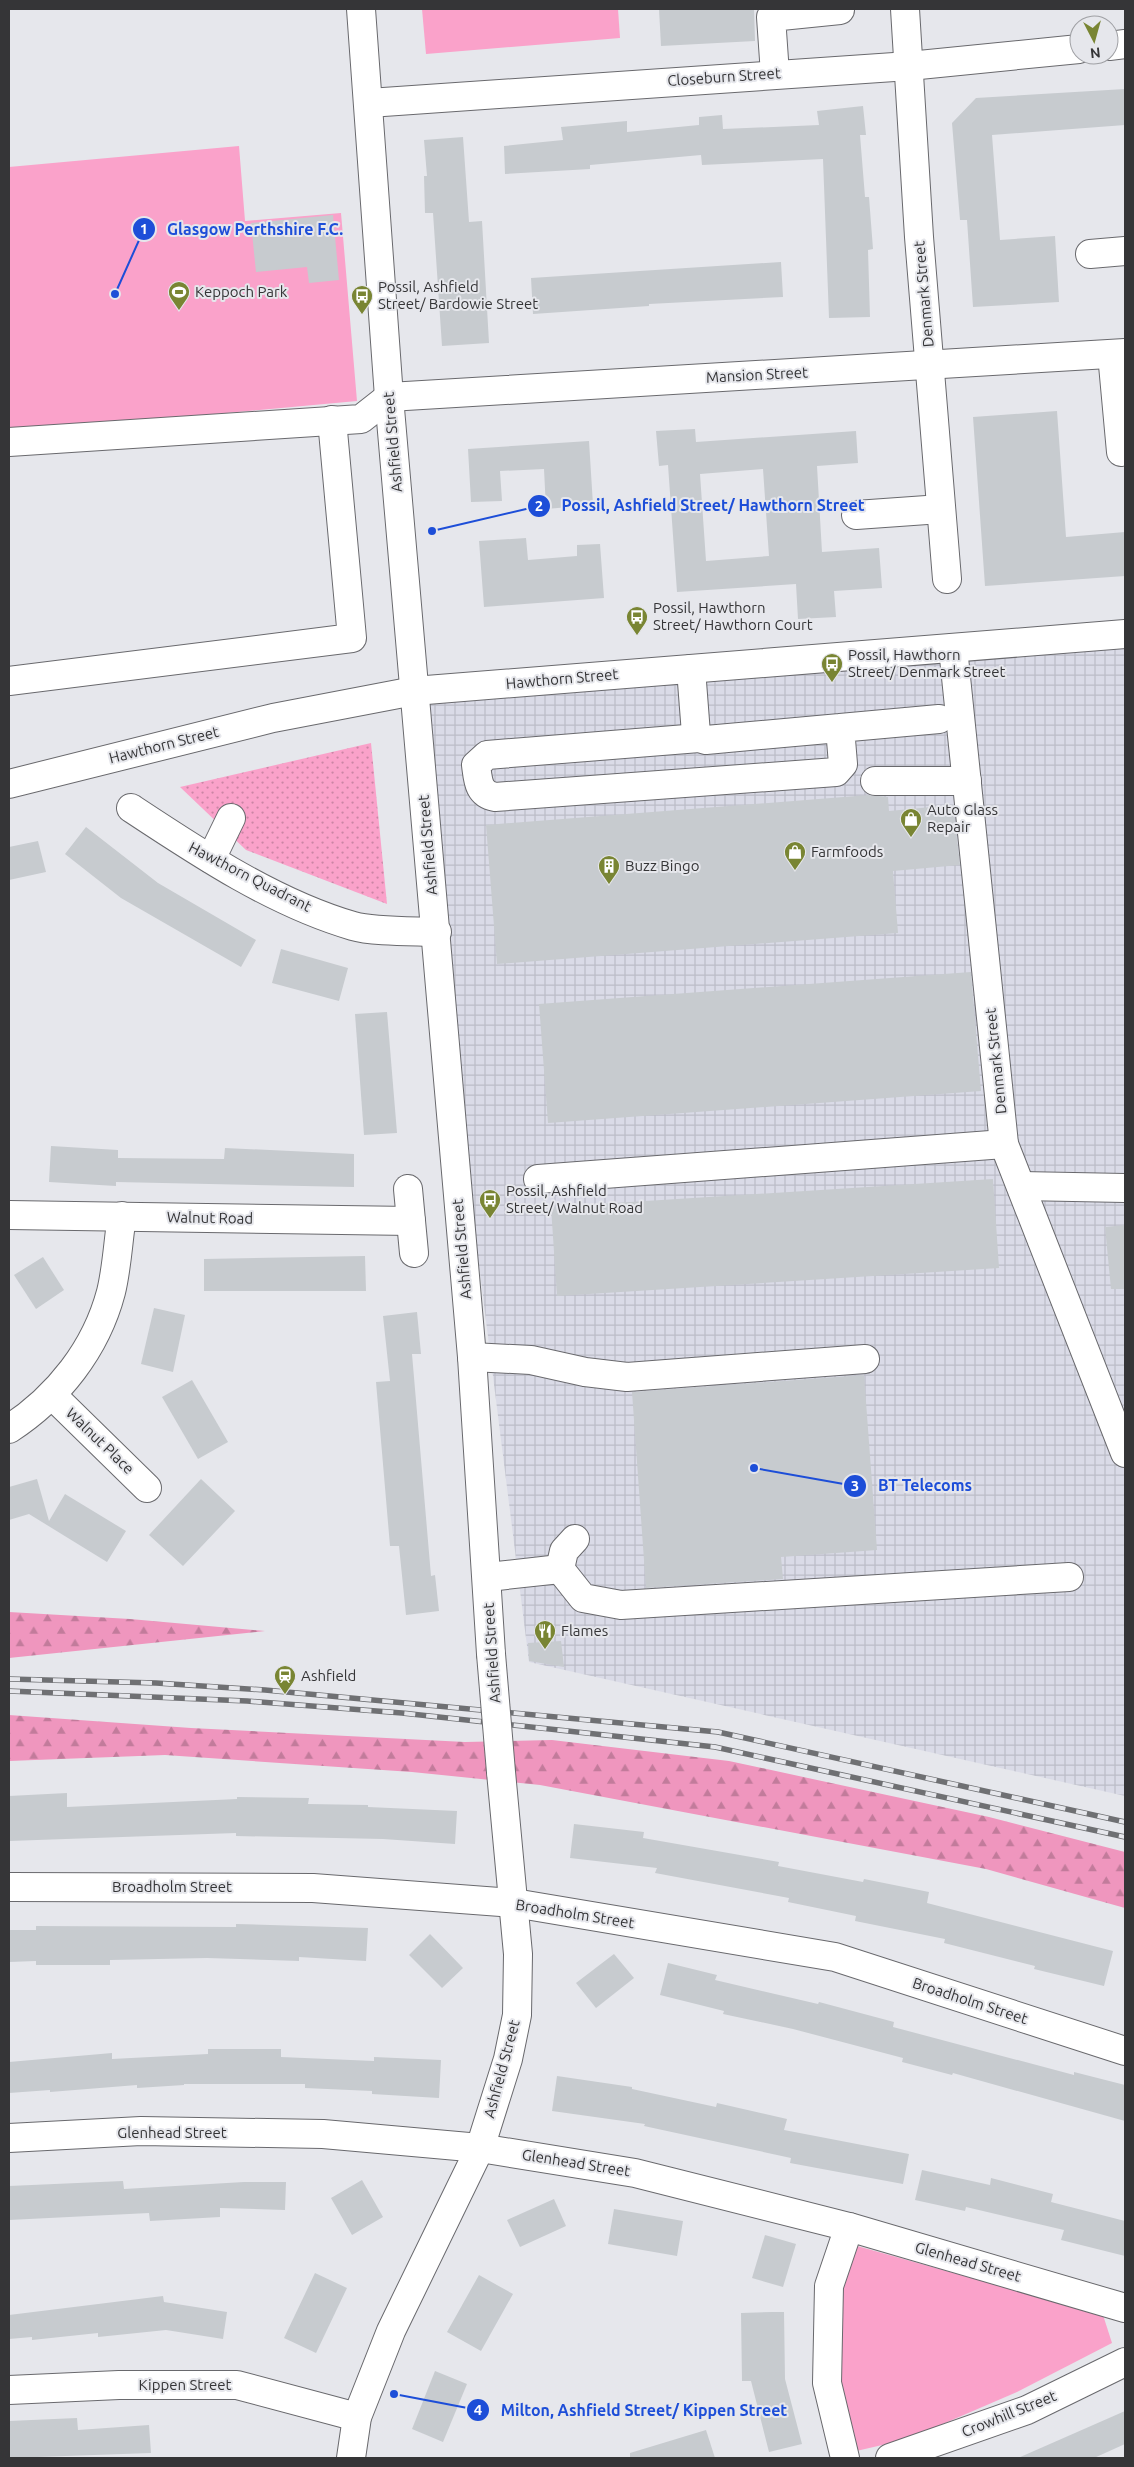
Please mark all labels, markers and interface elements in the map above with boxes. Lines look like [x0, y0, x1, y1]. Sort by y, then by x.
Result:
north arrow [1069, 15, 1119, 65]
text: N [1089, 44, 1101, 61]
street label: Closeburn Street [667, 64, 781, 89]
callout: Glasgow Perthshire F.C. [132, 213, 353, 244]
text: 1 [140, 220, 148, 237]
text: Glasgow Perthshire F.C. [167, 220, 343, 238]
street label: Denmark Street [910, 240, 937, 348]
place label: Possil, Ashfield Street/ Bardowie Street [378, 278, 538, 312]
sports icon: Keppoch Park [167, 280, 191, 311]
place label: Keppoch Park [195, 283, 288, 300]
bus stop icon: Possil, Ashfield Street/ Bardowie Street [350, 284, 374, 315]
street label: Mansion Street [706, 363, 809, 386]
street label: Ashfield Street [380, 391, 405, 493]
callout: Possil, Ashfield Street/ Hawthorn Street [527, 490, 875, 521]
text: Possil, Ashfield Street/ Hawthorn Street [561, 496, 865, 514]
text: 2 [535, 497, 543, 514]
place label: Possil, Hawthorn Street/ Hawthorn Court [653, 599, 813, 633]
bus stop icon: Possil, Hawthorn Street/ Hawthorn Court [625, 605, 649, 636]
place label: Possil, Hawthorn Street/ Denmark Street [848, 646, 1006, 680]
bus stop icon: Possil, Hawthorn Street/ Denmark Street [820, 652, 844, 683]
street label: Hawthorn Street [505, 665, 619, 692]
street label: Hawthorn Street [107, 723, 221, 766]
street label: Ashfield Street [415, 794, 440, 896]
place label: Auto Glass Repair [927, 801, 998, 835]
shop icon: Auto Glass Repair [899, 807, 923, 838]
street label: Hawthorn Quadrant [186, 838, 314, 915]
shop icon: Farmfoods [783, 840, 807, 871]
place label: Farmfoods [811, 843, 883, 860]
building icon: Buzz Bingo [597, 854, 621, 885]
place label: Buzz Bingo [625, 857, 699, 874]
street label: Denmark Street [981, 1007, 1010, 1115]
place label: Possil, Ashfield Street/ Walnut Road [506, 1182, 643, 1216]
bus stop icon: Possil, Ashfield Street/ Walnut Road [478, 1188, 502, 1219]
street label: Ashfield Street [449, 1198, 474, 1300]
street label: Walnut Road [167, 1208, 253, 1227]
street label: Walnut Place [63, 1404, 138, 1477]
callout: BT Telecoms [843, 1470, 982, 1501]
text: BT Telecoms [878, 1476, 972, 1494]
text: 3 [851, 1477, 859, 1494]
street label: Ashfield Street [480, 1602, 503, 1704]
restaurant icon: Flames [533, 1619, 557, 1650]
place label: Flames [561, 1622, 608, 1639]
station icon: Ashfield [273, 1664, 297, 1695]
place label: Ashfield [301, 1667, 356, 1684]
street label: Broadholm Street [112, 1878, 232, 1895]
street label: Broadholm Street [514, 1896, 636, 1931]
street label: Broadholm Street [910, 1974, 1030, 2027]
street label: Ashfield Street [480, 2018, 523, 2120]
street label: Glenhead Street [117, 2124, 227, 2141]
street label: Glenhead Street [521, 2146, 632, 2179]
street label: Glenhead Street [913, 2238, 1023, 2285]
street label: Kippen Street [139, 2376, 231, 2393]
street label: Crowhill Street [959, 2387, 1059, 2440]
callout: Milton, Ashfield Street/ Kippen Street [466, 2394, 797, 2425]
text: 4 [474, 2401, 482, 2418]
text: Milton, Ashfield Street/ Kippen Street [501, 2401, 787, 2419]

